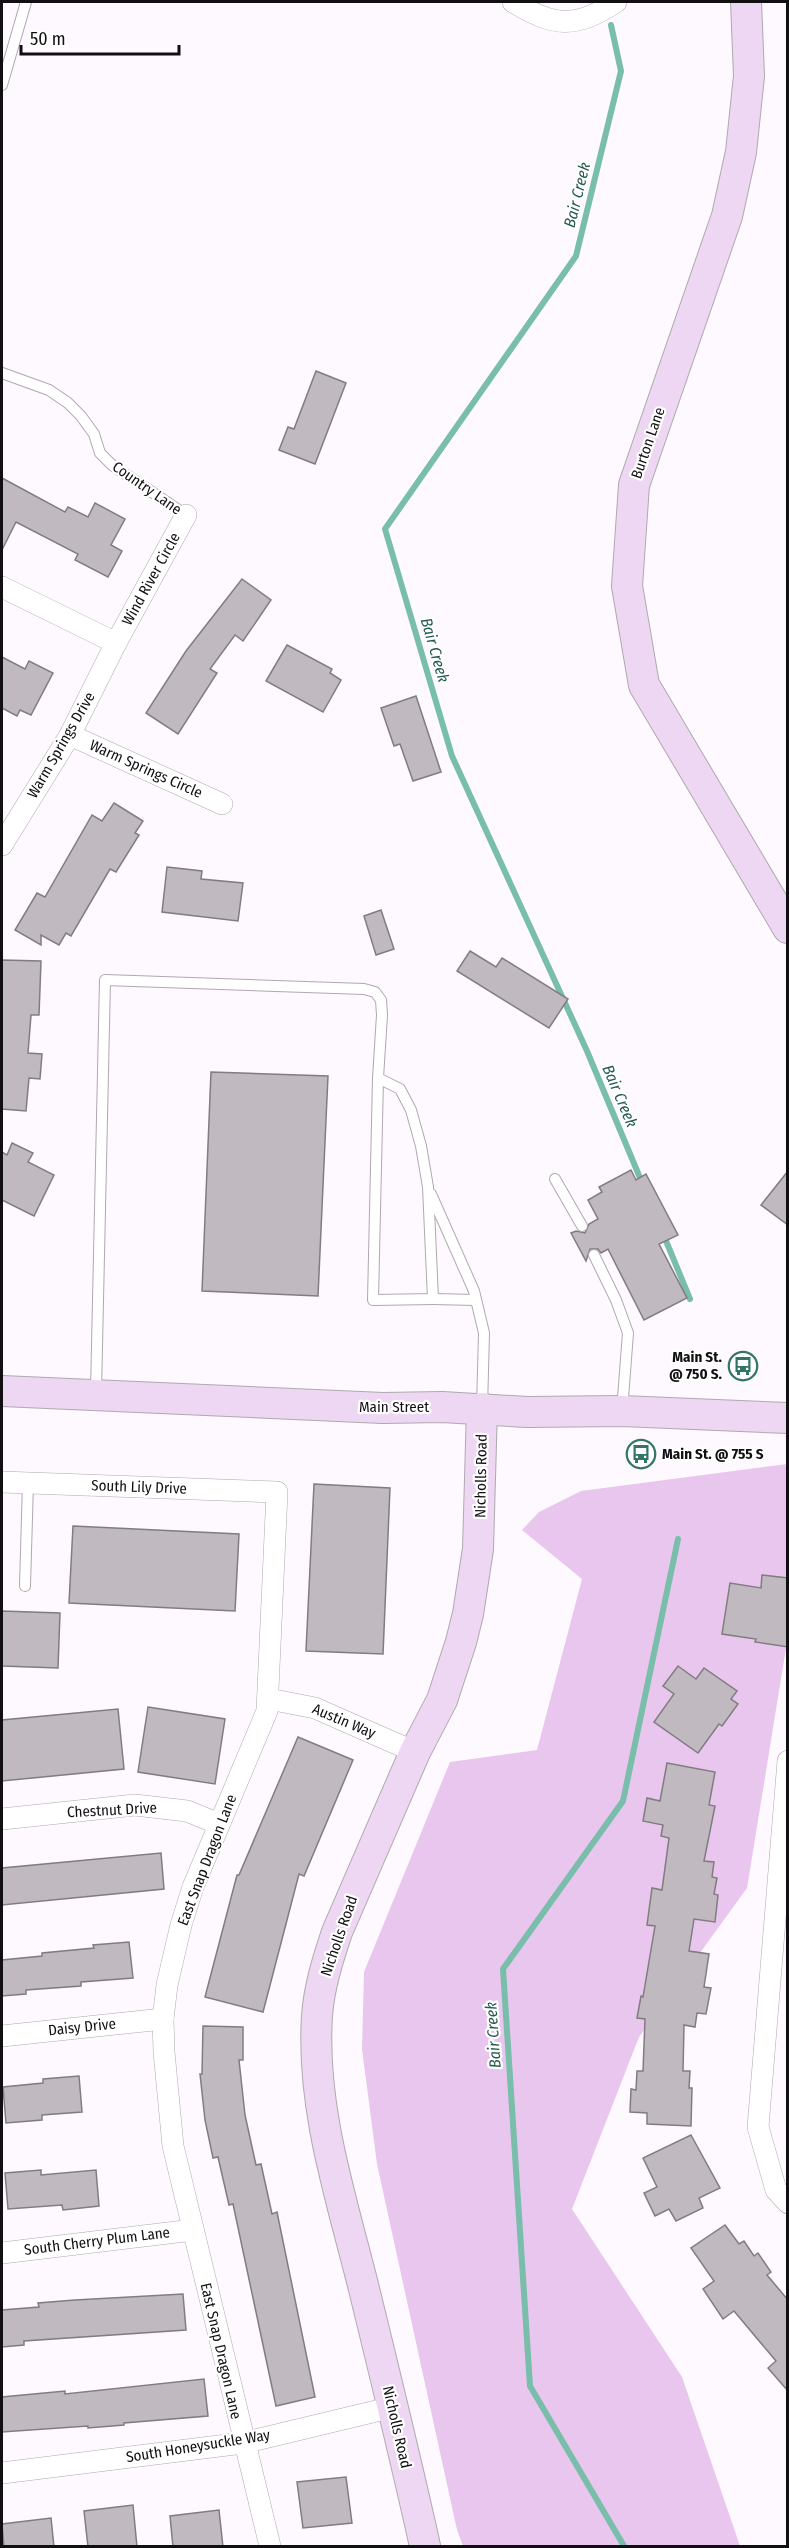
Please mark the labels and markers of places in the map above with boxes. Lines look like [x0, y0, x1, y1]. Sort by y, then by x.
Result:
place label: Main St. @ 750 S. [669, 1348, 723, 1383]
bus stop icon: Main St. @ 750 S. [727, 1350, 759, 1382]
bus stop icon: Main St. @ 755 S [625, 1438, 657, 1470]
place label: Main St. @ 755 S [662, 1445, 764, 1463]

